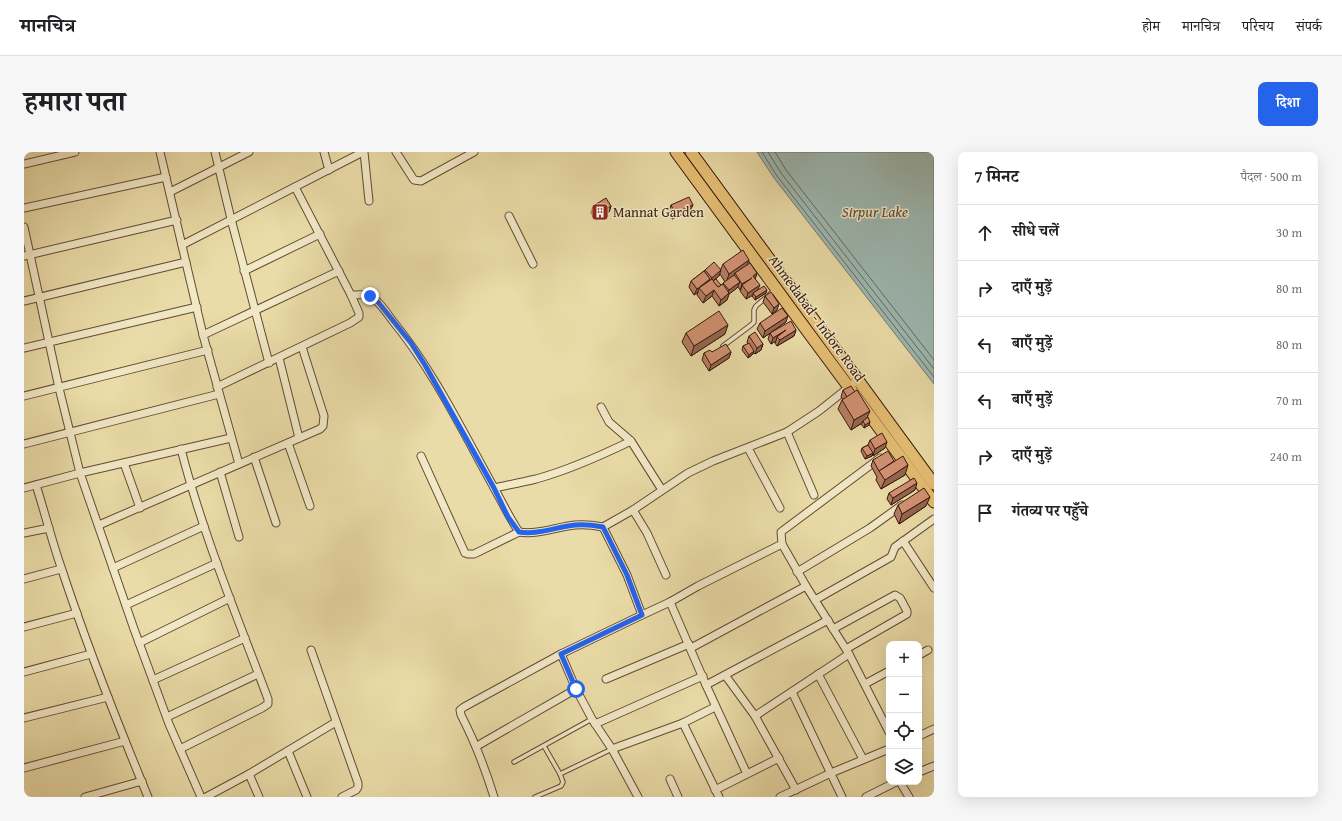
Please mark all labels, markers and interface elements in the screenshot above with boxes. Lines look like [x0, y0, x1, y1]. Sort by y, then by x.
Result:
text: मानचित्र [20, 11, 75, 39]
text: होम [1142, 16, 1160, 36]
text: मानचित्र [1182, 16, 1220, 36]
text: परिचय [1242, 16, 1274, 36]
text: संपर्क [1296, 16, 1322, 36]
text: हमारा पता [24, 80, 125, 121]
button: दिशा [1258, 82, 1318, 126]
text: 7 मिनट [974, 163, 1019, 188]
text: पैदल · 500 m [1241, 167, 1302, 186]
water label: Sirpur Lake [842, 201, 908, 222]
building icon: Mannat Garden [590, 202, 610, 222]
place label: Mannat Garden [613, 202, 704, 222]
text: सीधे चलें [1012, 220, 1059, 241]
icon: ahead [974, 222, 996, 244]
text: 30 m [1276, 223, 1302, 242]
street label: Ahmedabad - Indore Road [764, 251, 870, 386]
text: दाएँ मुड़ें [1012, 276, 1052, 297]
icon: right [974, 278, 996, 300]
text: 80 m [1276, 279, 1302, 298]
route end [361, 287, 379, 305]
text: बाएँ मुड़ें [1012, 332, 1053, 353]
icon: left [974, 334, 996, 356]
text: 80 m [1276, 335, 1302, 354]
text: बाएँ मुड़ें [1012, 388, 1053, 409]
icon: left [974, 390, 996, 412]
text: 70 m [1276, 391, 1302, 410]
text: दाएँ मुड़ें [1012, 444, 1052, 465]
icon: right [974, 446, 996, 468]
text: 240 m [1270, 447, 1302, 466]
text: गंतव्य पर पहुँचे [1012, 500, 1088, 521]
icon: arrive [974, 502, 996, 524]
map controls [886, 641, 922, 785]
button: + [886, 641, 922, 677]
button: − [886, 677, 922, 713]
route start [567, 680, 585, 698]
button: locate [886, 713, 922, 749]
button: layers [886, 749, 922, 785]

